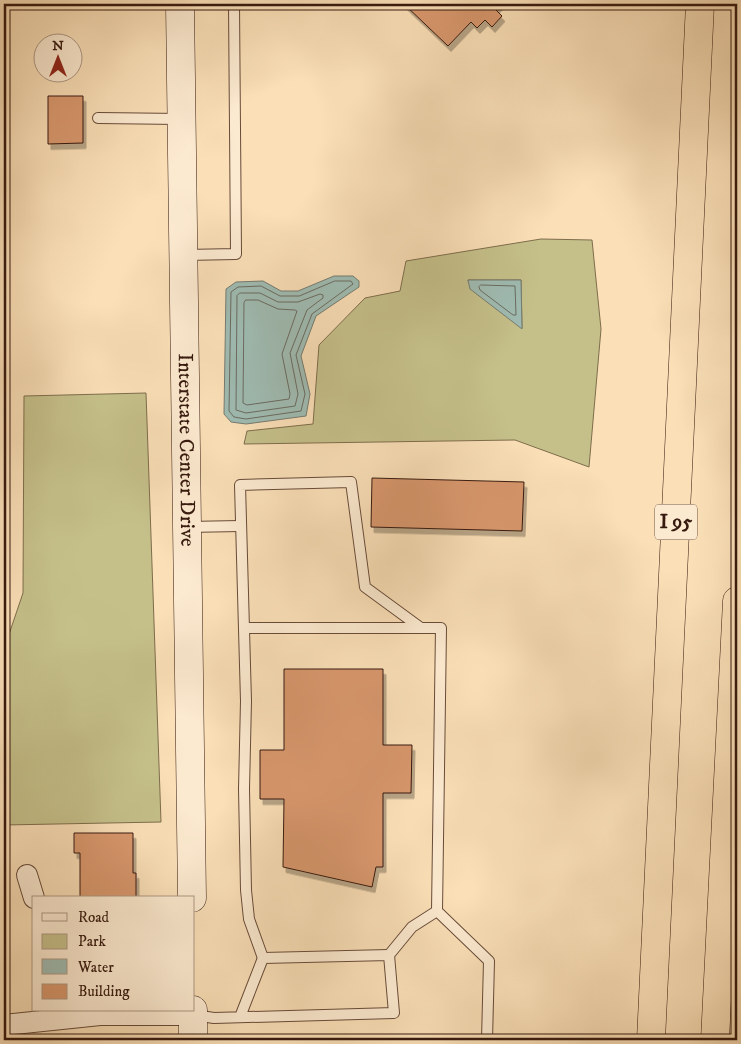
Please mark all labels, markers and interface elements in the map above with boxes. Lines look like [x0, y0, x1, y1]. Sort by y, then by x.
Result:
north arrow [32, 32, 82, 82]
text: N [52, 37, 64, 55]
street label: Interstate Center Drive [172, 353, 200, 547]
road number: I 95 [655, 504, 697, 540]
legend [32, 896, 195, 1012]
text: Road [78, 908, 110, 927]
text: Park [78, 932, 107, 951]
text: Water [77, 958, 114, 977]
text: Building [78, 982, 130, 1001]

